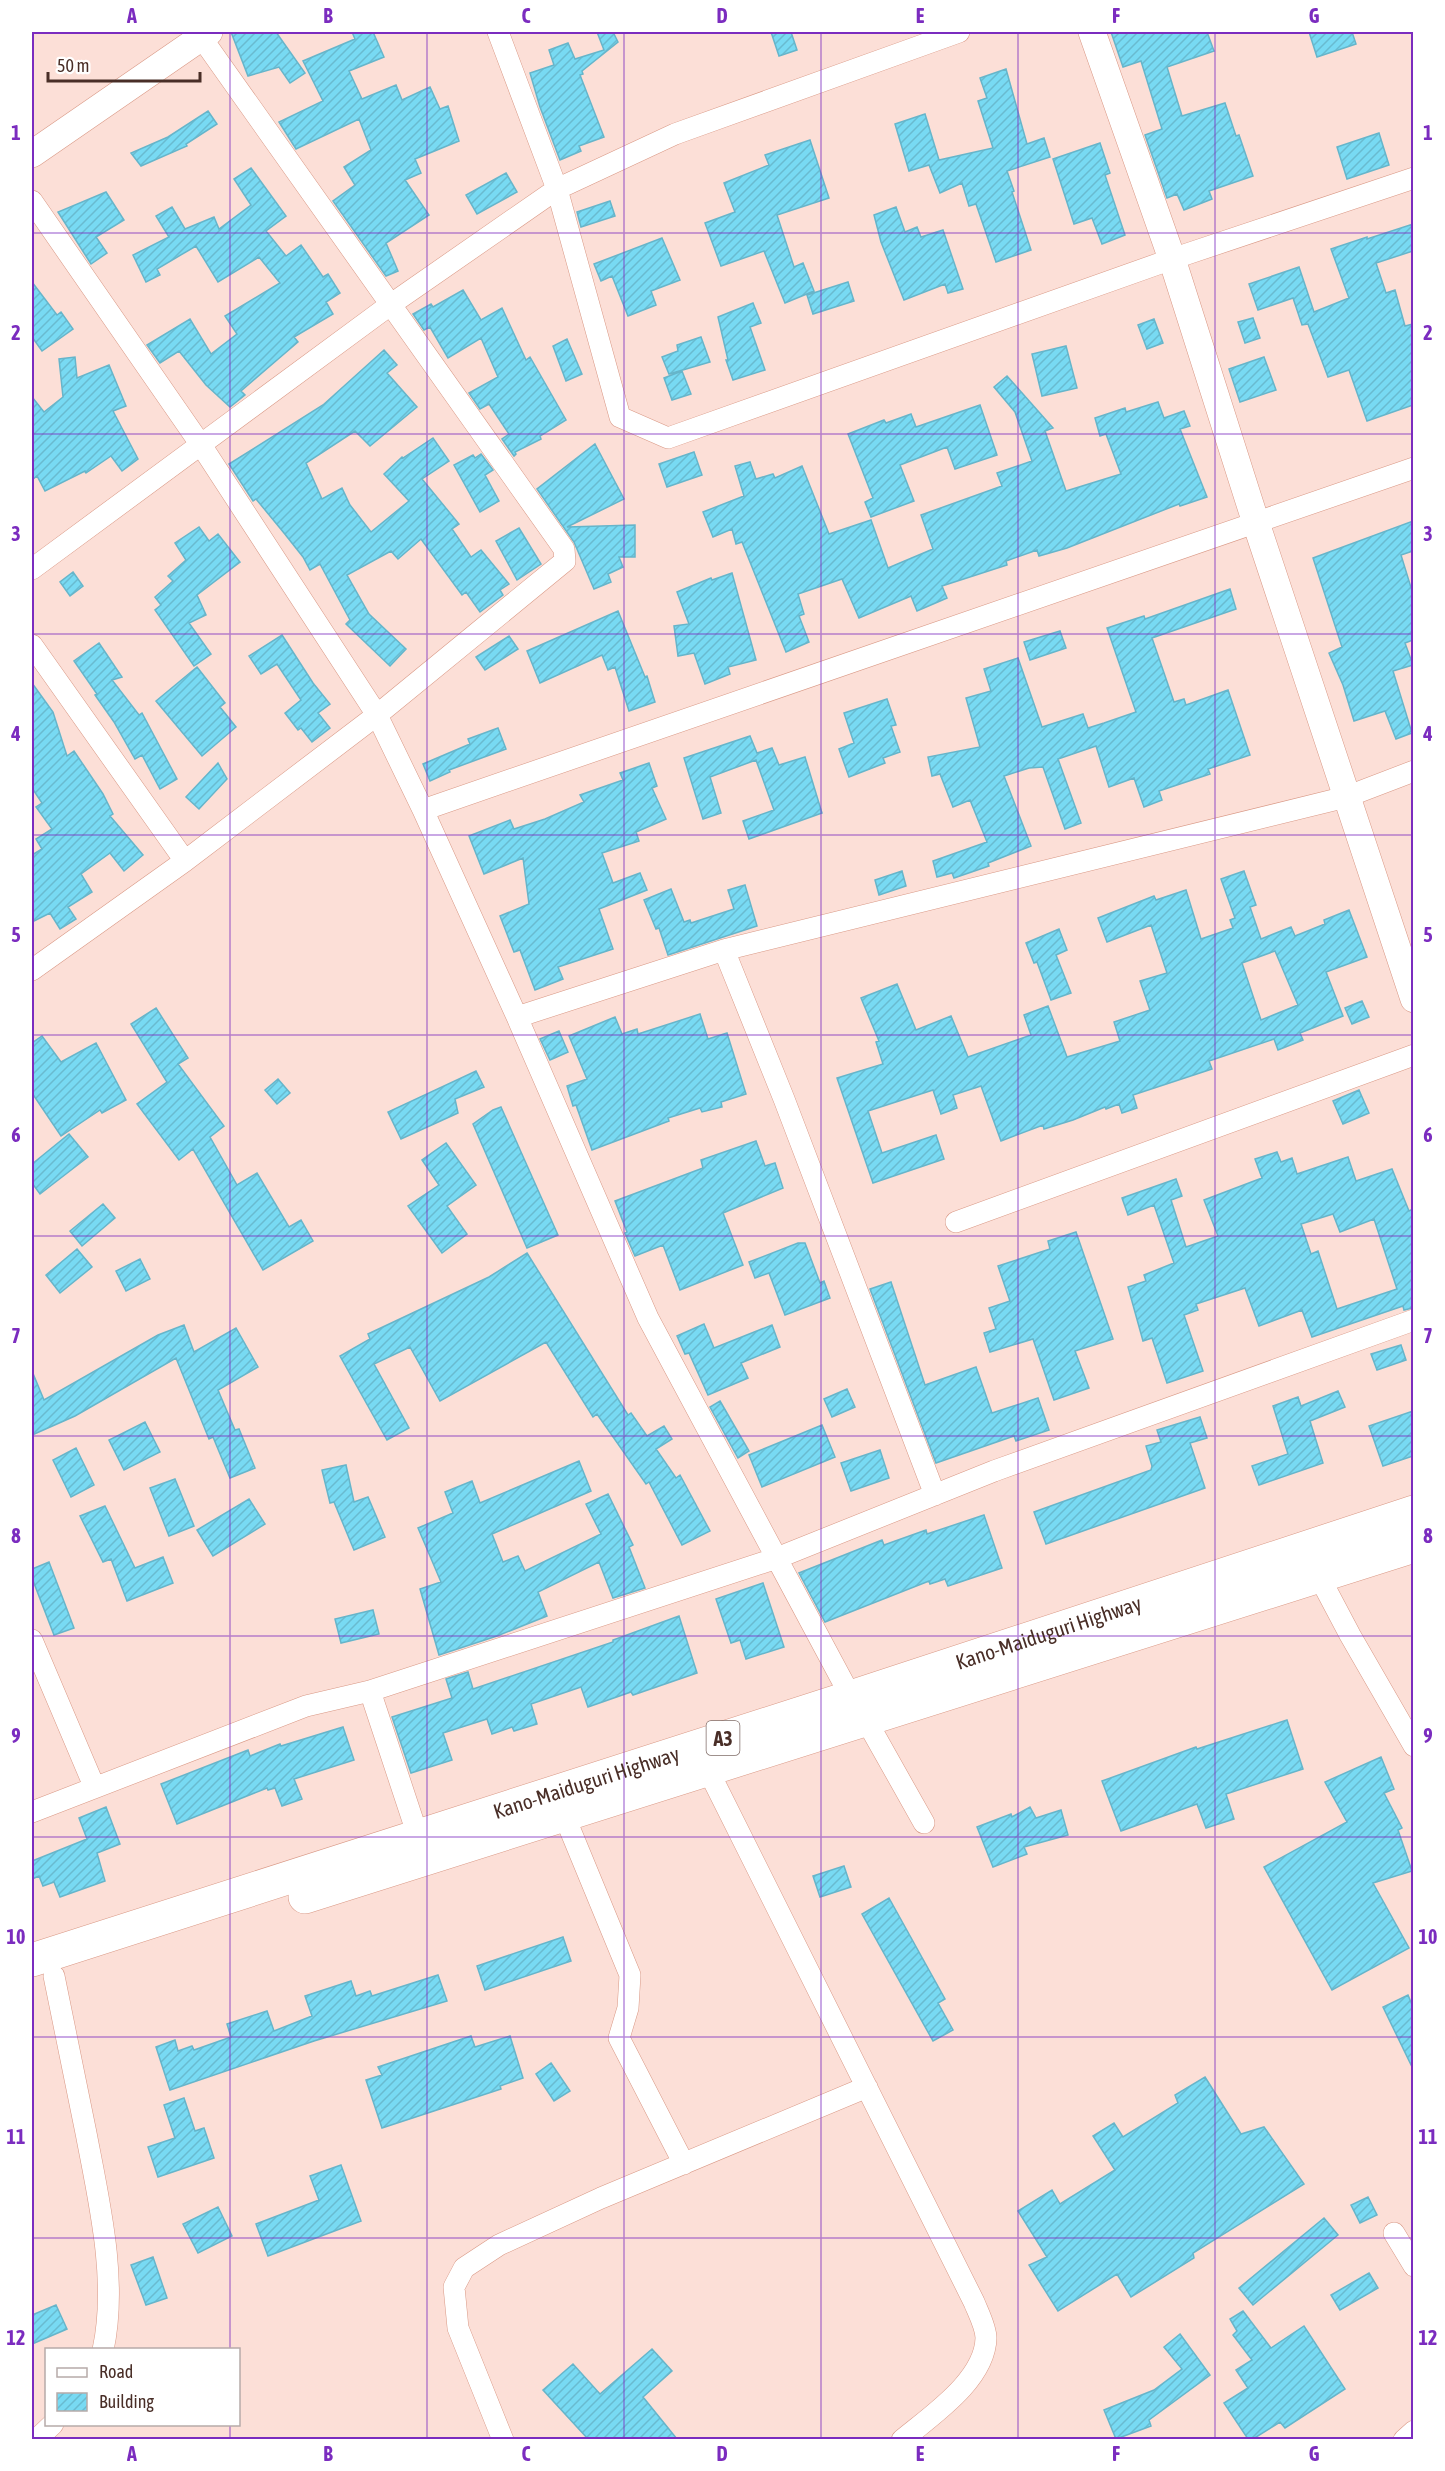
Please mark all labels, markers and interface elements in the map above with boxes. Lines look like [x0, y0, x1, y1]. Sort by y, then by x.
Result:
text: A [126, 4, 137, 27]
text: B [323, 4, 333, 27]
text: C [522, 4, 531, 27]
text: D [716, 4, 728, 27]
text: E [916, 4, 925, 27]
text: F [1112, 4, 1120, 27]
text: G [1309, 4, 1320, 27]
scale bar [48, 45, 200, 83]
text: 50 m [57, 55, 89, 76]
text: 1 [11, 121, 21, 144]
text: 1 [1423, 121, 1433, 144]
text: 2 [11, 321, 21, 344]
text: 2 [1423, 321, 1433, 344]
text: 3 [11, 522, 21, 545]
text: 3 [1423, 522, 1433, 545]
text: 4 [10, 722, 21, 745]
text: 4 [1422, 722, 1433, 745]
text: 5 [11, 923, 21, 946]
text: 5 [1423, 923, 1433, 946]
text: 6 [11, 1123, 21, 1146]
text: 6 [1423, 1123, 1433, 1146]
text: 7 [11, 1324, 21, 1347]
text: 7 [1423, 1324, 1433, 1347]
text: 8 [11, 1524, 21, 1547]
text: 8 [1423, 1524, 1433, 1547]
street label: Kano-Maiduguri Highway [953, 1590, 1145, 1674]
road number: A3 [706, 1721, 740, 1755]
text: 9 [11, 1724, 21, 1747]
text: 9 [1423, 1724, 1433, 1747]
street label: Kano-Maiduguri Highway [490, 1741, 682, 1823]
text: 10 [7, 1925, 25, 1948]
text: 10 [1419, 1925, 1437, 1948]
text: 11 [7, 2125, 25, 2148]
text: 11 [1419, 2125, 1437, 2148]
text: 12 [7, 2326, 25, 2349]
text: 12 [1419, 2326, 1437, 2349]
legend [45, 2348, 240, 2426]
text: Road [99, 2361, 133, 2382]
text: Building [99, 2391, 154, 2412]
text: A [126, 2442, 137, 2465]
text: B [323, 2442, 333, 2465]
text: C [522, 2442, 531, 2465]
text: D [716, 2442, 728, 2465]
text: E [916, 2442, 925, 2465]
text: F [1112, 2442, 1120, 2465]
text: G [1309, 2442, 1320, 2465]

